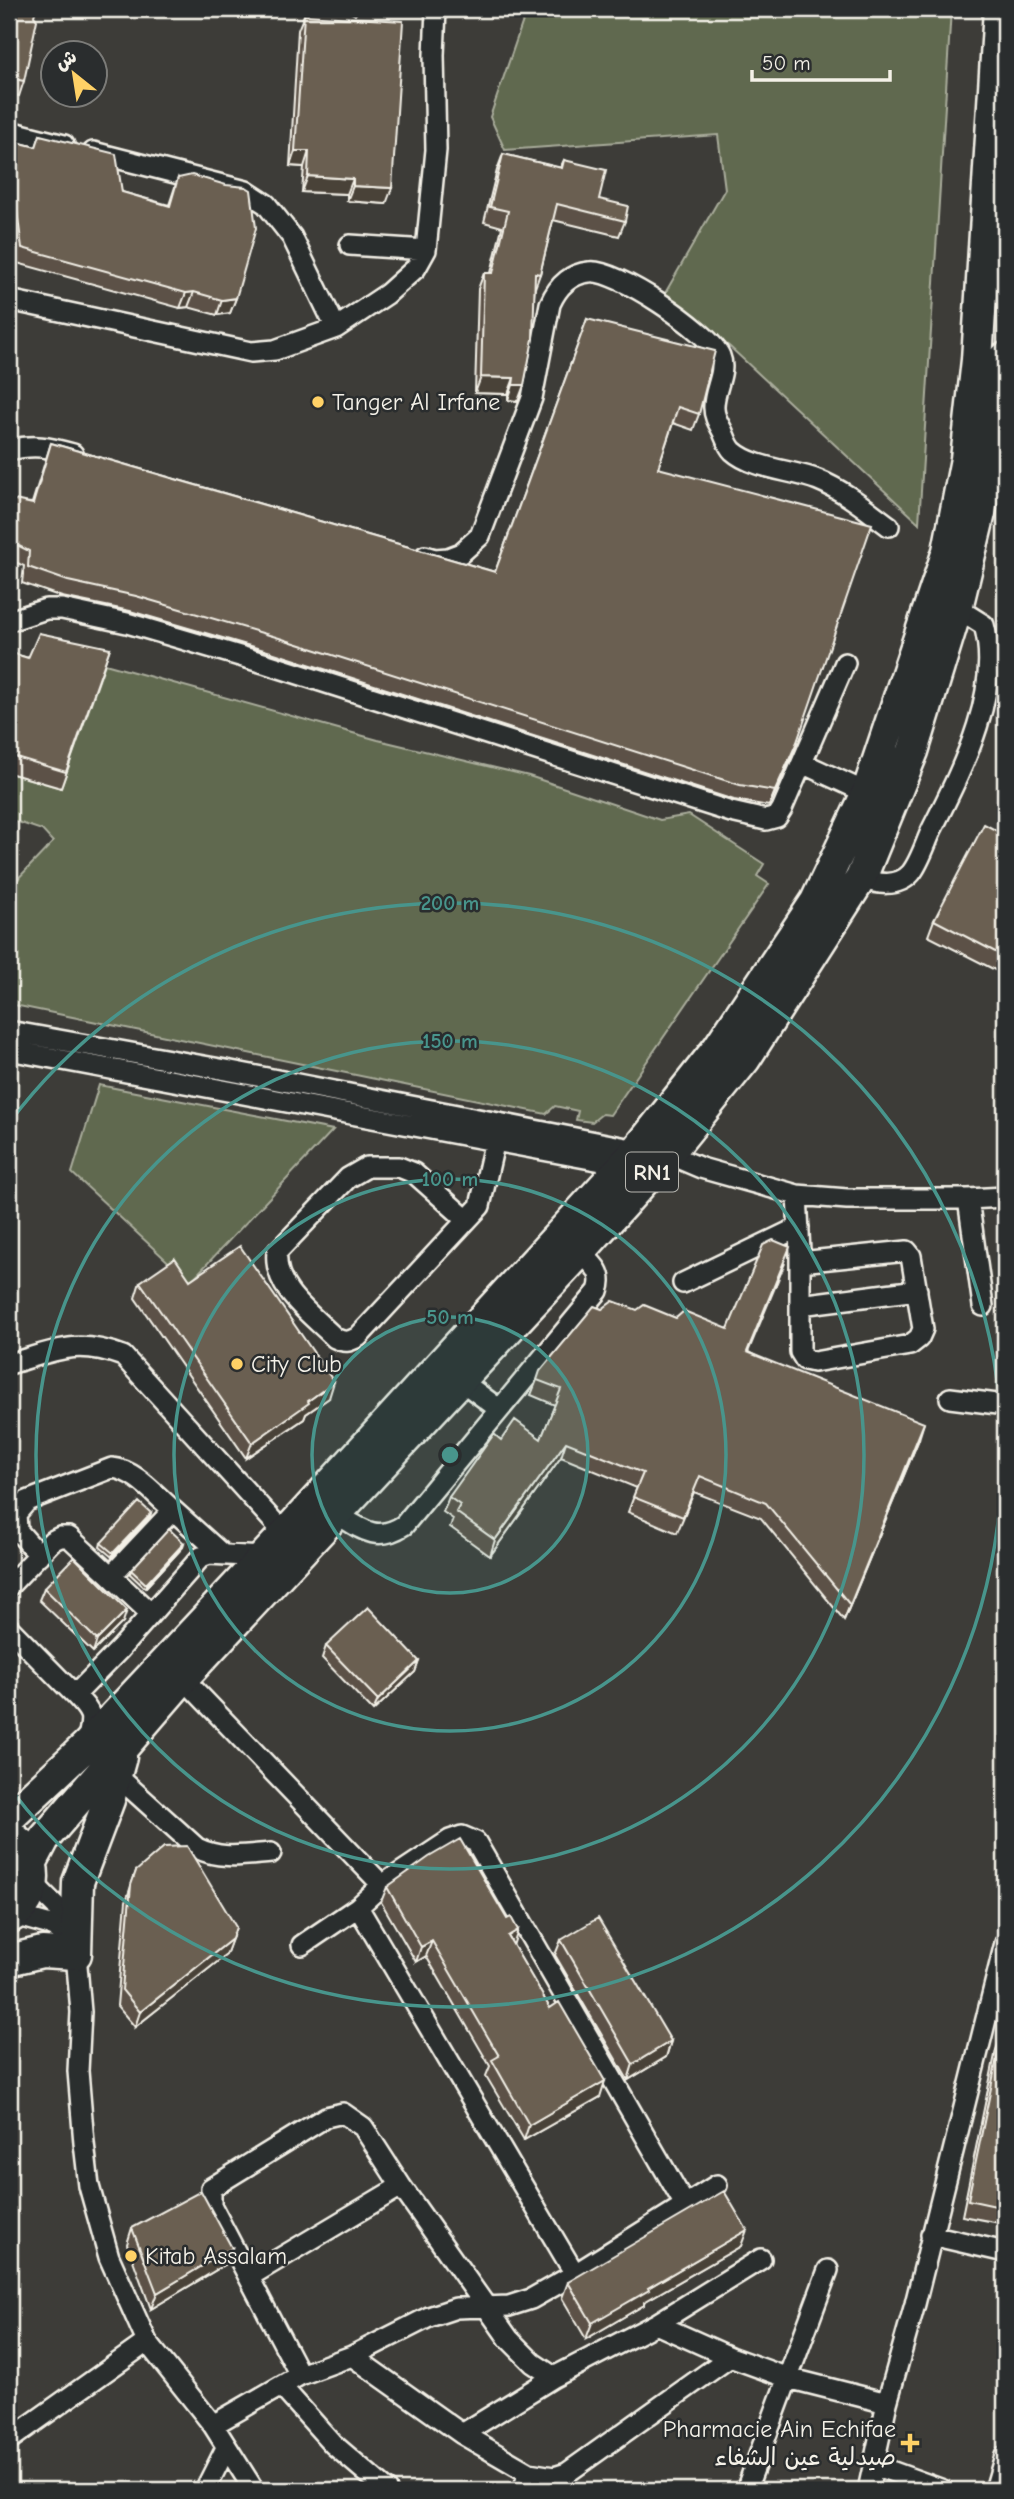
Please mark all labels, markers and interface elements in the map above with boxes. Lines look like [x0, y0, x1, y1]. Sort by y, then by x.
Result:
north arrow [38, 38, 108, 108]
scale bar [752, 38, 890, 82]
text: ش [51, 45, 81, 75]
text: 50 m [762, 51, 811, 75]
place label: Tanger Al Irfane [332, 388, 500, 416]
marker: Tanger Al Irfane [310, 394, 326, 410]
text: 200 m [421, 891, 479, 915]
text: 150 m [422, 1029, 478, 1053]
road number: RN1 [626, 1152, 678, 1191]
text: 100 m [422, 1167, 478, 1191]
text: 50 m [426, 1305, 474, 1329]
place label: City Club [251, 1350, 342, 1378]
marker: City Club [229, 1356, 245, 1372]
centre of rings [438, 1443, 462, 1467]
place label: Kitab Assalam [145, 2242, 287, 2270]
marker: Kitab Assalam [123, 2248, 139, 2264]
place label: Pharmacie Ain Echifae صيدلية عين الشفاء [663, 2415, 896, 2471]
marker: Pharmacie Ain Echifae صيدلية عين الشفاء [902, 2435, 918, 2451]

